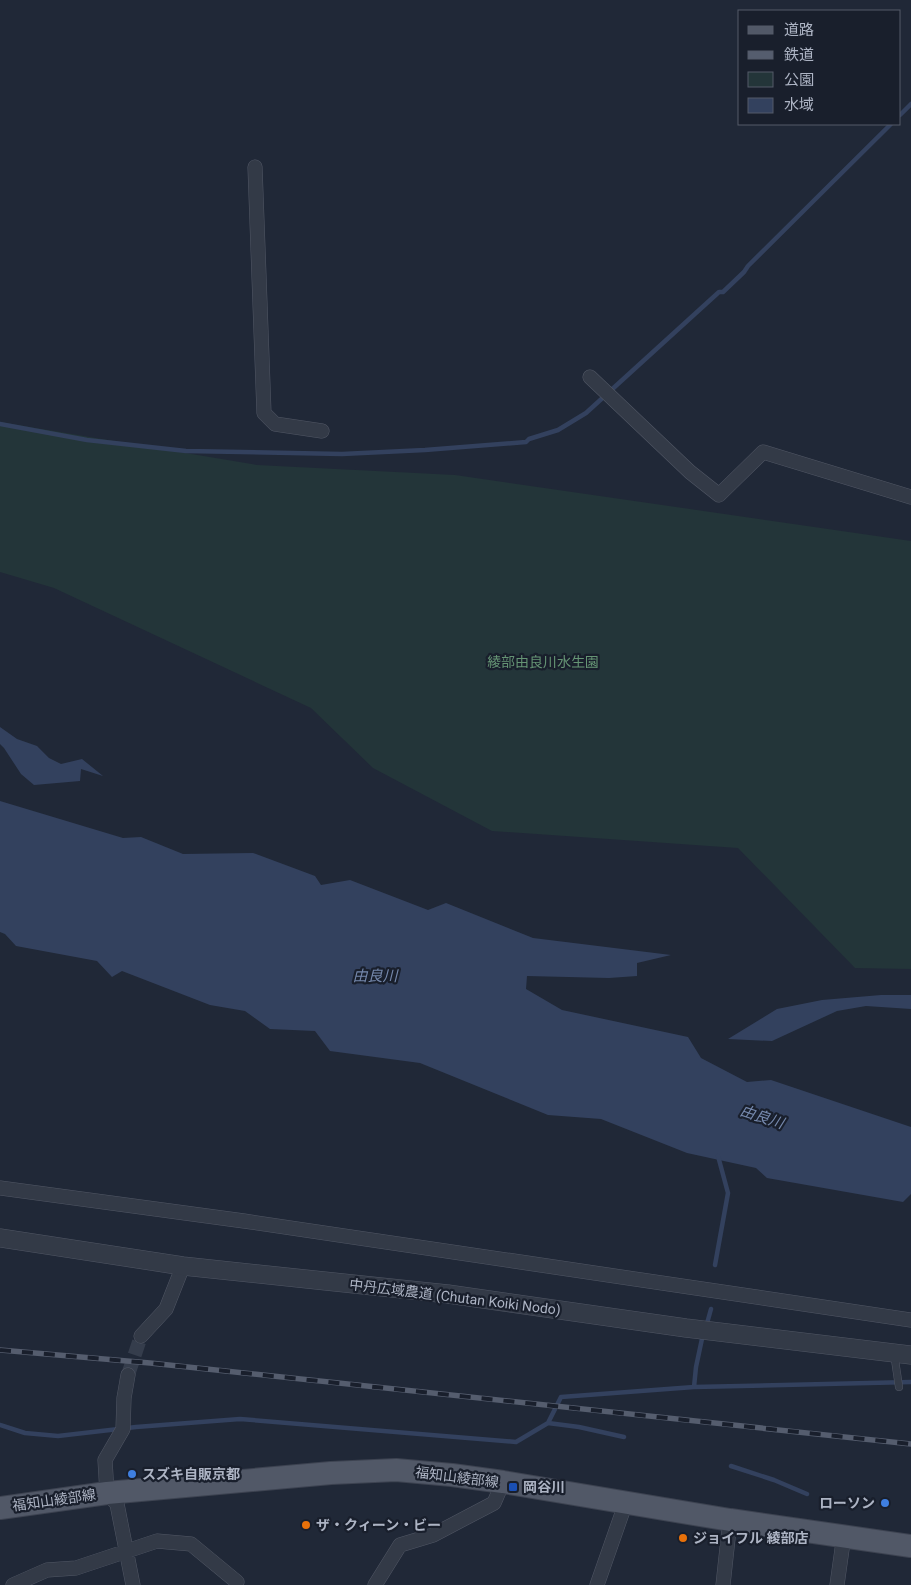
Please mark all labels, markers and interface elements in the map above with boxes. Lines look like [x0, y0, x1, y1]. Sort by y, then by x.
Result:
legend [738, 10, 901, 125]
text: 道路 [784, 21, 814, 39]
text: 鉄道 [784, 46, 814, 64]
text: 公園 [784, 71, 814, 89]
text: 水域 [784, 96, 814, 114]
park label: 綾部由良川水生園 [487, 654, 599, 670]
water label: 由良川 [352, 967, 399, 985]
water label: 由良川 [738, 1101, 788, 1133]
street label: 中丹広域農道 (Chutan Koiki Nodo) [348, 1276, 562, 1319]
street label: 福知山綾部線 [414, 1464, 500, 1490]
place label: スズキ自販京都 [142, 1466, 240, 1482]
marker: スズキ自販京都 [126, 1468, 138, 1480]
place label: 岡谷川 [523, 1479, 565, 1495]
marker: 岡谷川 [507, 1481, 519, 1493]
street label: 福知山綾部線 [11, 1486, 97, 1514]
place label: ローソン [819, 1495, 875, 1511]
marker: ローソン [879, 1497, 891, 1509]
place label: ザ・クィーン・ビー [316, 1517, 441, 1533]
marker: ザ・クィーン・ビー [300, 1519, 312, 1531]
place label: ジョイフル 綾部店 [693, 1530, 808, 1546]
marker: ジョイフル 綾部店 [677, 1532, 689, 1544]

